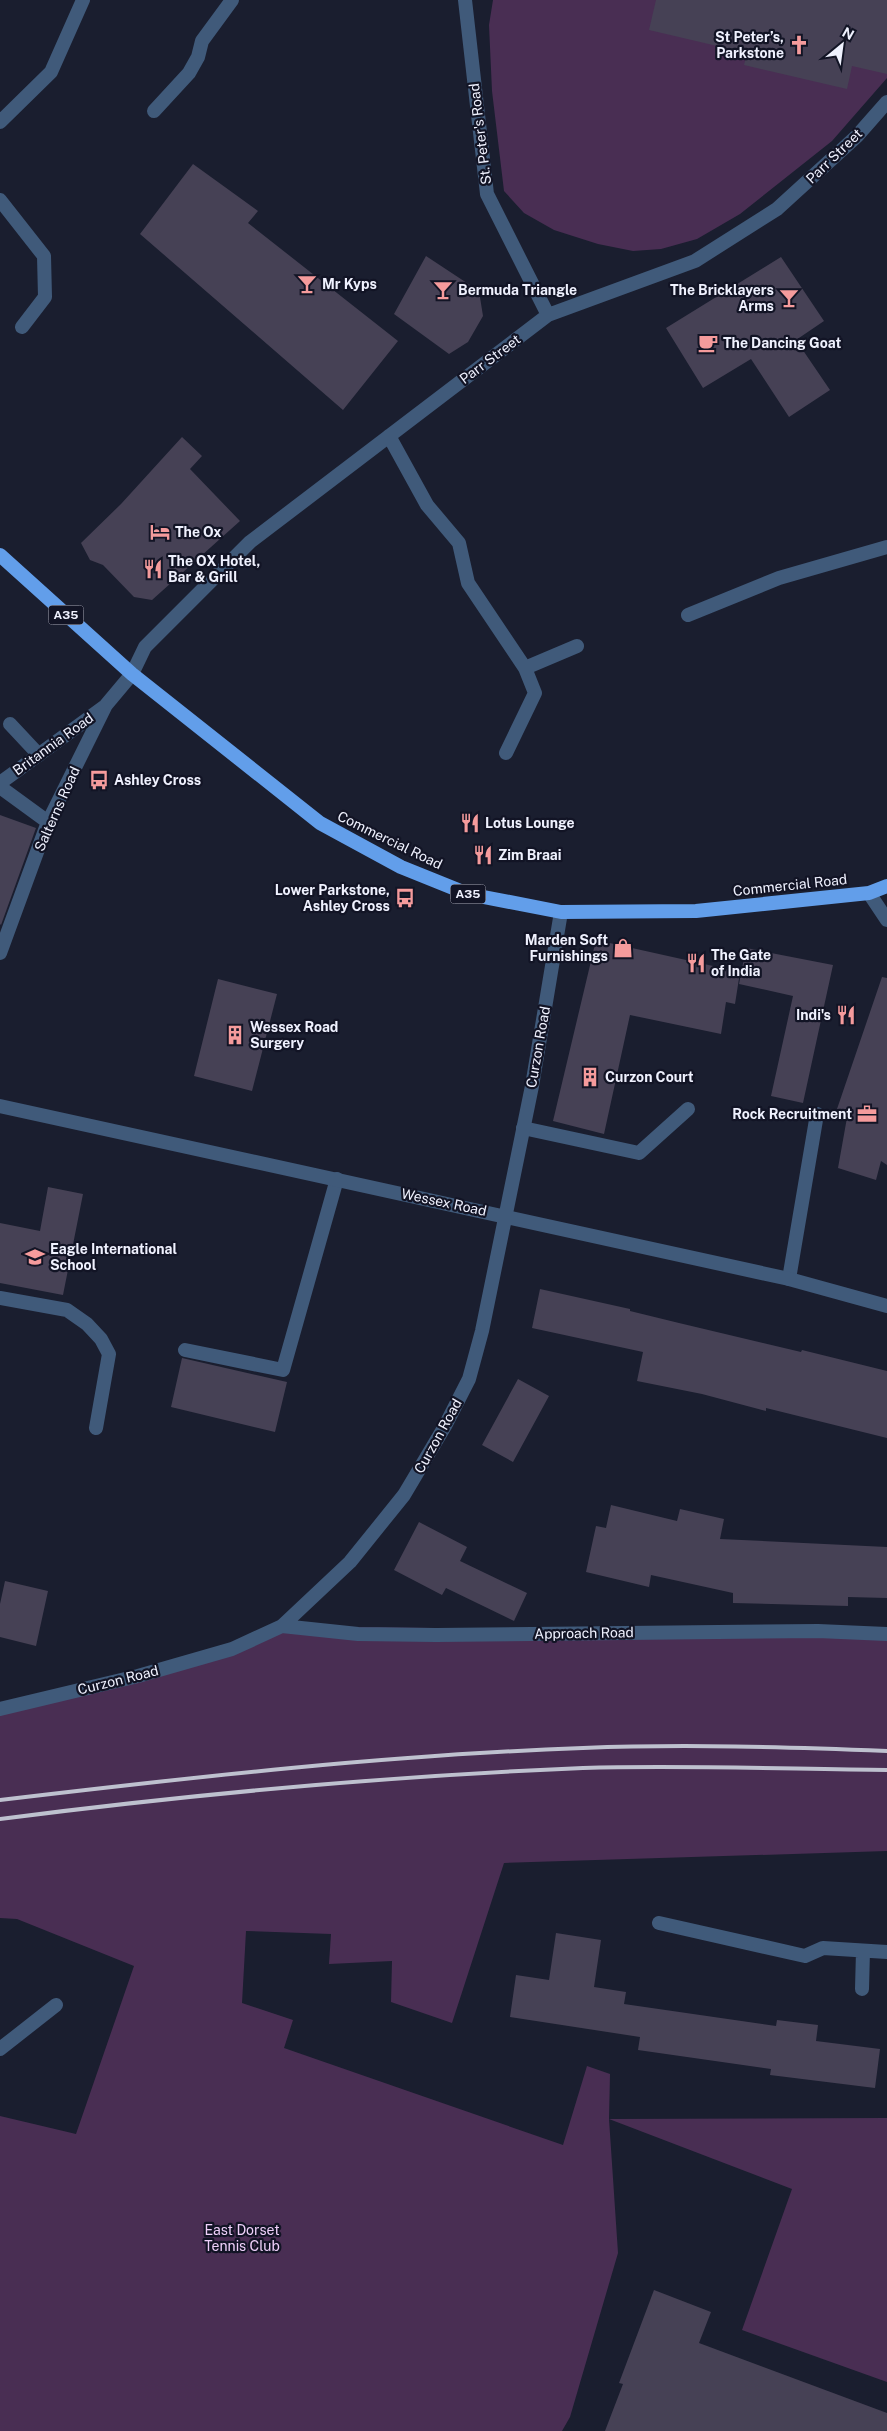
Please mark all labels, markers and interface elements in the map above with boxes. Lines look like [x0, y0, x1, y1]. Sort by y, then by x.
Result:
north arrow [817, 20, 867, 70]
text: N [840, 24, 857, 43]
place label: St Peter’s, Parkstone [715, 29, 784, 61]
church icon: St Peter’s, Parkstone [788, 34, 810, 56]
street label: St. Peter's Road [466, 82, 494, 186]
street label: Parr Street [803, 125, 865, 187]
bar icon: Mr Kyps [296, 273, 318, 295]
place label: Mr Kyps [322, 276, 377, 292]
bar icon: Bermuda Triangle [432, 279, 454, 301]
place label: Bermuda Triangle [458, 282, 577, 298]
place label: The Bricklayers Arms [670, 282, 774, 314]
bar icon: The Bricklayers Arms [778, 287, 800, 309]
street label: Parr Street [457, 331, 523, 387]
cafe icon: The Dancing Goat [697, 332, 719, 354]
place label: The Dancing Goat [723, 335, 841, 351]
hotel icon: The Ox [149, 521, 171, 543]
place label: The Ox [175, 524, 221, 540]
place label: The OX Hotel, Bar & Grill [168, 553, 260, 585]
restaurant icon: The OX Hotel, Bar & Grill [142, 558, 164, 580]
road number: A35 [48, 606, 84, 624]
street label: Britannia Road [10, 709, 96, 779]
street label: Salterns Road [31, 764, 83, 854]
bus stop icon: Ashley Cross [88, 769, 110, 791]
place label: Ashley Cross [114, 772, 201, 788]
street label: Commercial Road [335, 808, 445, 872]
restaurant icon: Lotus Lounge [459, 812, 481, 834]
place label: Lotus Lounge [485, 815, 575, 831]
restaurant icon: Zim Braai [472, 844, 494, 866]
place label: Zim Braai [498, 847, 562, 863]
street label: Commercial Road [732, 871, 848, 899]
place label: Lower Parkstone, Ashley Cross [275, 882, 390, 914]
road number: A35 [450, 884, 486, 904]
bus stop icon: Lower Parkstone, Ashley Cross [394, 887, 416, 909]
place label: Marden Soft Furnishings [525, 932, 608, 964]
shop icon: Marden Soft Furnishings [612, 937, 634, 959]
place label: The Gate of India [711, 947, 771, 979]
restaurant icon: The Gate of India [685, 952, 707, 974]
restaurant icon: Indi's [835, 1004, 857, 1026]
street label: Curzon Road [523, 1005, 553, 1089]
place label: Indi's [796, 1007, 831, 1023]
place label: Wessex Road Surgery [250, 1019, 338, 1051]
building icon: Wessex Road Surgery [224, 1024, 246, 1046]
building icon: Curzon Court [579, 1066, 601, 1088]
place label: Curzon Court [605, 1069, 694, 1085]
office icon: Rock Recruitment [856, 1103, 878, 1125]
place label: Rock Recruitment [732, 1106, 852, 1122]
street label: Wessex Road [400, 1185, 488, 1219]
place label: Eagle International School [50, 1241, 177, 1273]
school or university icon: Eagle International School [24, 1246, 46, 1268]
street label: Curzon Road [411, 1396, 465, 1476]
street label: Approach Road [534, 1624, 634, 1642]
street label: Curzon Road [76, 1662, 160, 1698]
park label: East Dorset Tennis Club [204, 2222, 280, 2254]

